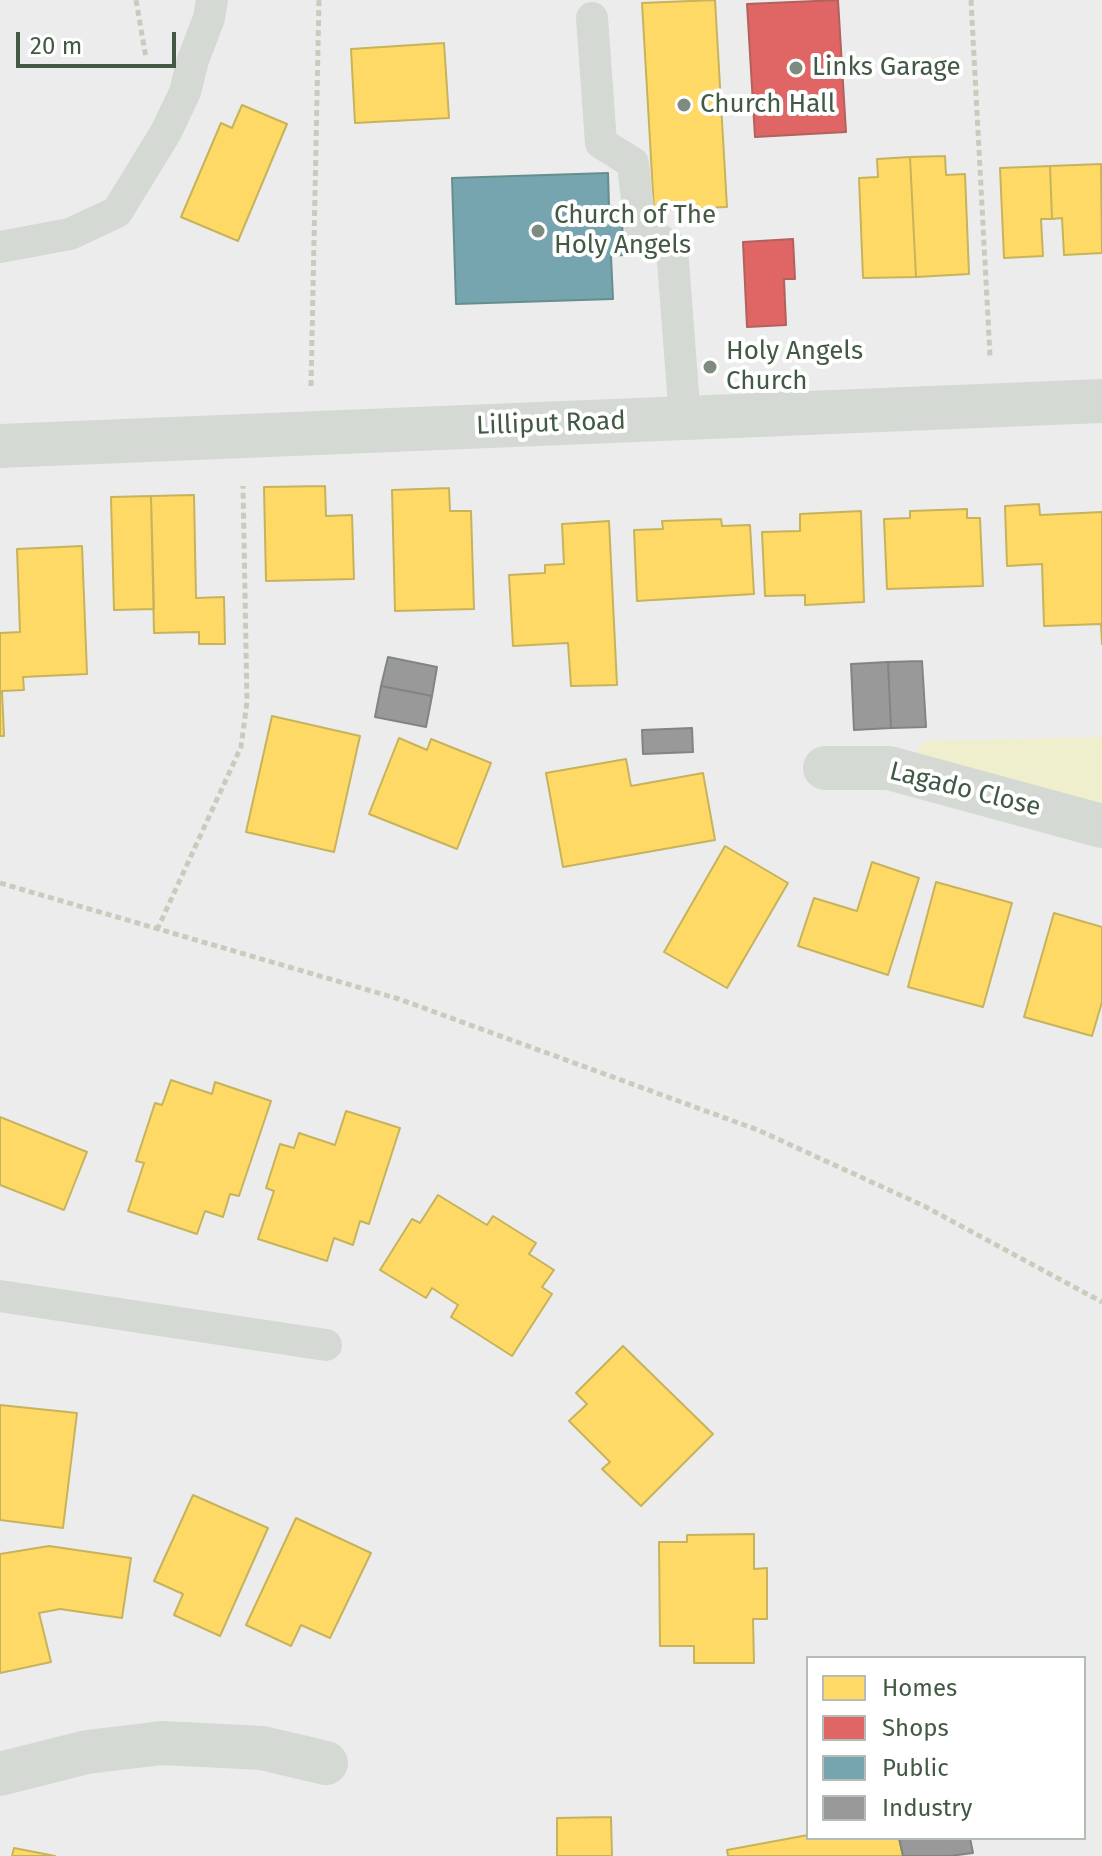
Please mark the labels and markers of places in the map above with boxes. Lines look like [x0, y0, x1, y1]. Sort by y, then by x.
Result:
place label: Links Garage [812, 52, 961, 84]
marker: Links Garage [787, 59, 805, 77]
place label: Church Hall [700, 89, 835, 121]
marker: Church Hall [675, 96, 693, 114]
place label: Church of The Holy Angels [554, 200, 716, 262]
marker: Church of The Holy Angels [529, 222, 547, 240]
place label: Holy Angels Church [726, 336, 863, 398]
marker: Holy Angels Church [701, 358, 719, 376]

